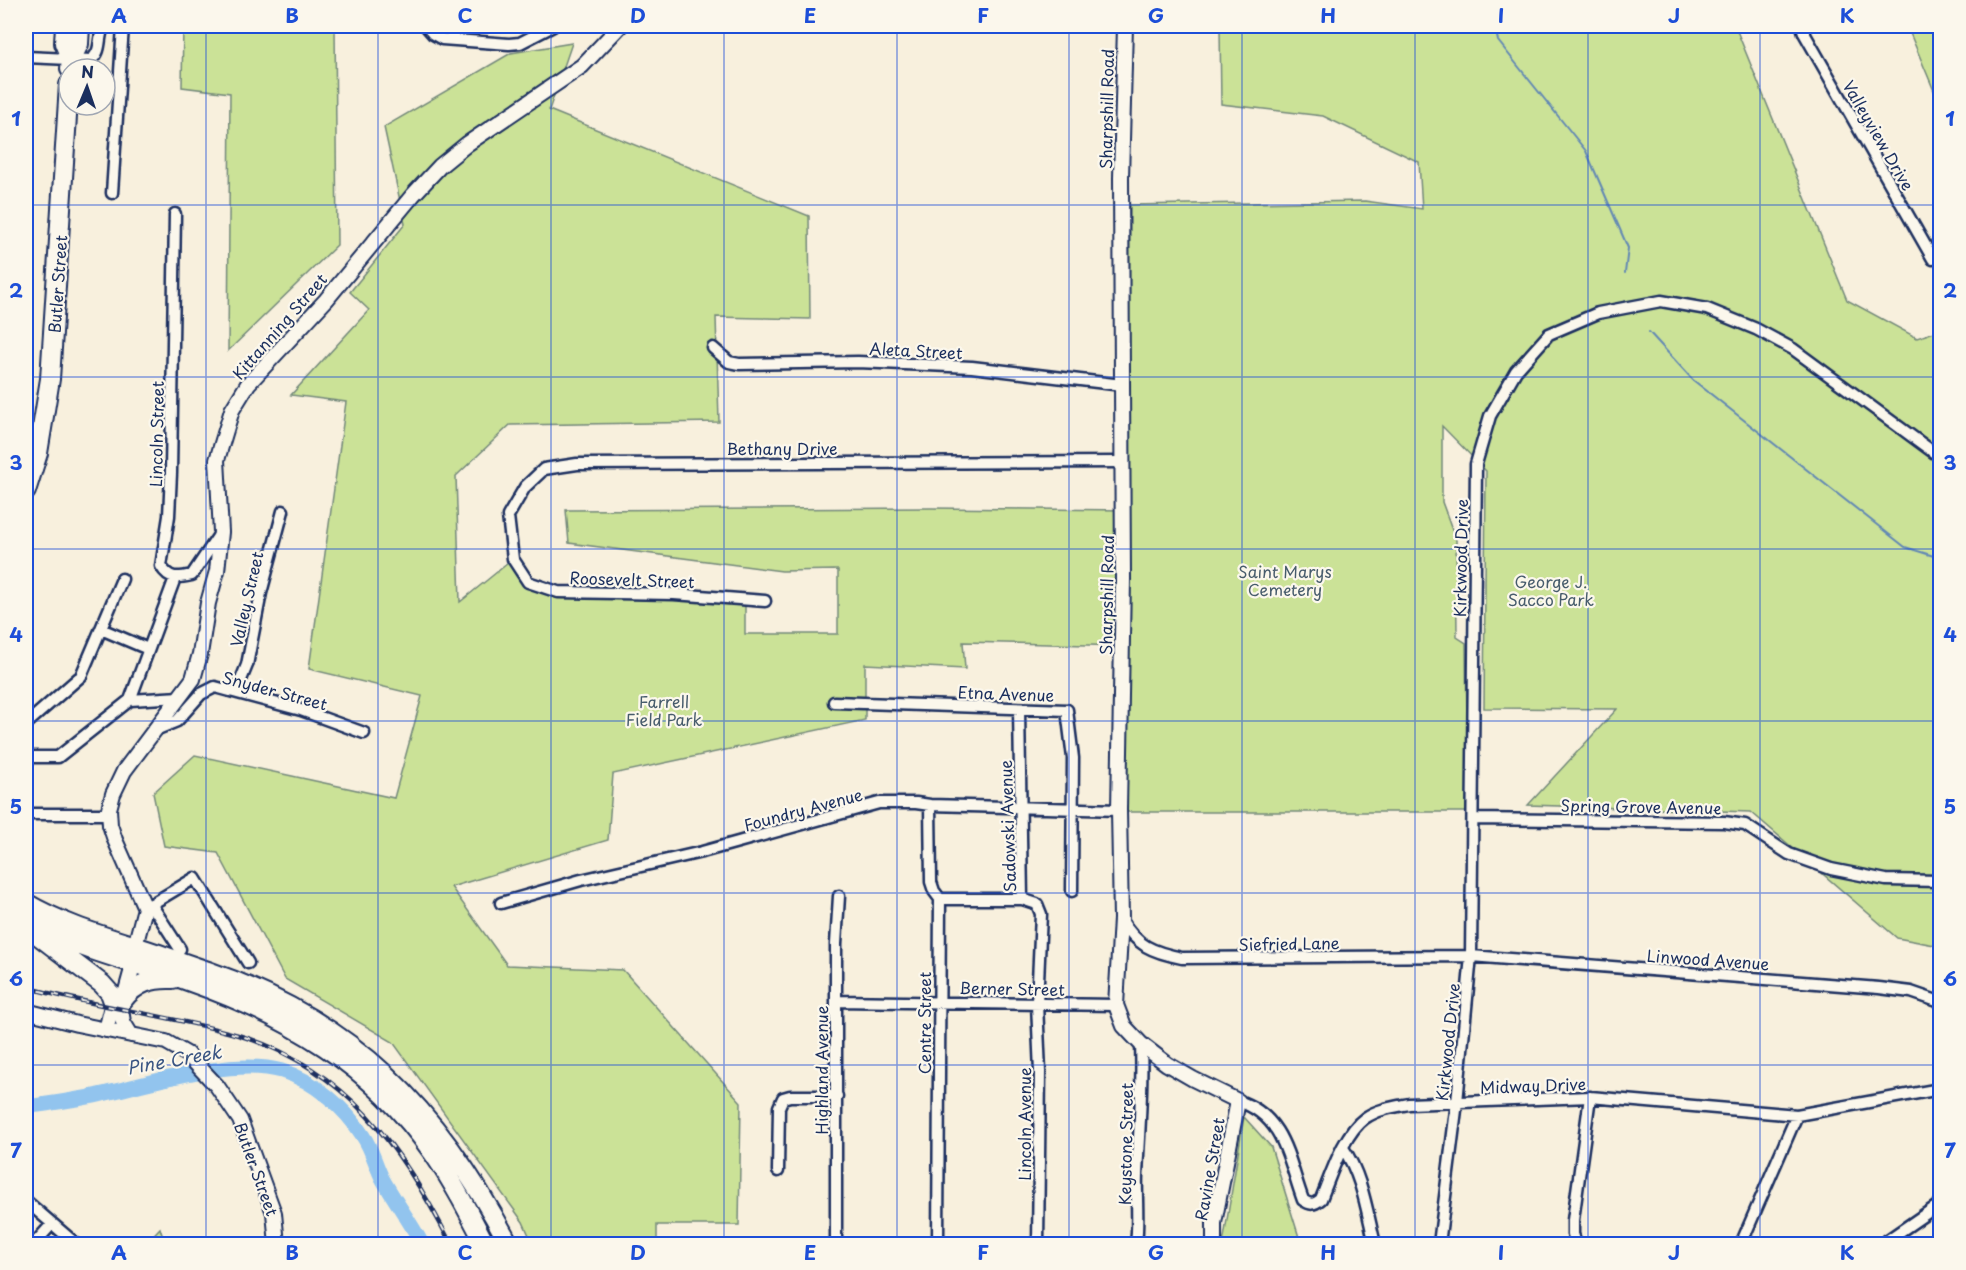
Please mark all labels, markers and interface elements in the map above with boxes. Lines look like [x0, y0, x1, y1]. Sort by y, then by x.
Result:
text: A [111, 0, 127, 30]
text: B [285, 0, 299, 30]
text: C [457, 0, 473, 30]
text: D [630, 0, 646, 30]
text: E [804, 0, 816, 30]
text: F [977, 0, 989, 30]
text: G [1148, 0, 1164, 30]
text: H [1320, 0, 1336, 30]
text: I [1498, 0, 1504, 30]
text: J [1668, 0, 1680, 30]
text: K [1840, 0, 1855, 30]
street label: Sharpshill Road [1093, 49, 1119, 169]
north arrow [57, 57, 117, 117]
text: N [81, 59, 94, 83]
street label: Valleyview Drive [1838, 75, 1920, 195]
text: 1 [11, 103, 21, 133]
text: 1 [1945, 103, 1955, 133]
street label: Butler Street [42, 234, 72, 334]
street label: Kittanning Street [226, 267, 332, 384]
text: 2 [9, 275, 23, 305]
text: 2 [1943, 275, 1957, 305]
street label: Aleta Street [869, 336, 964, 364]
street label: Lincoln Street [143, 380, 169, 487]
street label: Bethany Drive [727, 436, 837, 460]
text: 3 [9, 447, 23, 477]
text: 3 [1943, 447, 1957, 477]
street label: Kirkwood Drive [1447, 499, 1473, 617]
street label: Sharpshill Road [1093, 535, 1119, 655]
street label: Valley Street [223, 548, 269, 649]
park label: Saint Marys Cemetery [1238, 559, 1332, 601]
street label: Roosevelt Street [569, 565, 695, 593]
park label: George J. Sacco Park [1508, 569, 1594, 611]
text: 4 [9, 619, 23, 649]
text: 4 [1943, 619, 1957, 649]
street label: Snyder Street [220, 664, 331, 716]
street label: Etna Avenue [957, 679, 1055, 707]
park label: Farrell Field Park [626, 689, 702, 731]
street label: Sadowski Avenue [993, 759, 1021, 892]
street label: Foundry Avenue [741, 782, 865, 836]
text: 5 [10, 791, 22, 821]
text: 5 [1944, 791, 1956, 821]
street label: Spring Grove Avenue [1560, 793, 1722, 819]
street label: Siefried Lane [1238, 930, 1340, 956]
street label: Linwood Avenue [1646, 943, 1770, 975]
text: 6 [9, 963, 23, 993]
text: 6 [1943, 963, 1957, 993]
street label: Centre Street [912, 972, 936, 1074]
street label: Berner Street [959, 975, 1065, 1001]
street label: Kirkwood Drive [1429, 982, 1465, 1102]
street label: Highland Avenue [809, 1005, 833, 1134]
water label: Pine Creek [125, 1037, 224, 1081]
street label: Lincoln Avenue [1012, 1067, 1036, 1181]
street label: Midway Drive [1480, 1071, 1586, 1099]
street label: Keystone Street [1112, 1082, 1138, 1205]
street label: Ravine Street [1188, 1115, 1230, 1223]
street label: Butler Street [229, 1119, 285, 1220]
text: 7 [10, 1135, 22, 1165]
text: 7 [1944, 1135, 1956, 1165]
text: A [111, 1237, 127, 1267]
text: B [285, 1237, 299, 1267]
text: C [457, 1237, 473, 1267]
text: D [630, 1237, 646, 1267]
text: E [804, 1237, 816, 1267]
text: F [977, 1237, 989, 1267]
text: G [1148, 1237, 1164, 1267]
text: H [1320, 1237, 1336, 1267]
text: I [1498, 1237, 1504, 1267]
text: J [1668, 1237, 1680, 1267]
text: K [1840, 1237, 1855, 1267]

